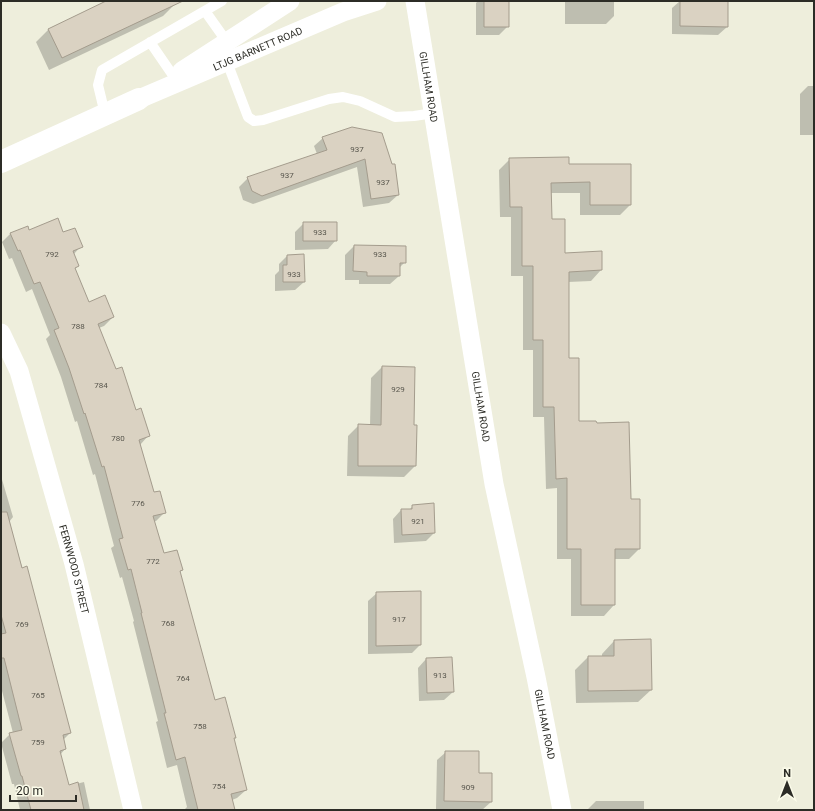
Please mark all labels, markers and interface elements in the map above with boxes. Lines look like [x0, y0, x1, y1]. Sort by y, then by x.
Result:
street label: LTJG BARNETT ROAD [211, 25, 304, 72]
street label: GILLHAM ROAD [418, 51, 440, 123]
house number: 937 [350, 145, 364, 154]
house number: 937 [280, 171, 294, 180]
house number: 937 [376, 178, 390, 187]
house number: 933 [313, 228, 327, 237]
house number: 792 [45, 250, 59, 259]
house number: 933 [373, 250, 387, 259]
house number: 933 [287, 270, 301, 279]
house number: 788 [71, 322, 85, 331]
street label: GILLHAM ROAD [470, 371, 493, 443]
house number: 784 [94, 381, 108, 390]
house number: 929 [391, 385, 405, 394]
house number: 780 [111, 434, 125, 443]
house number: 776 [131, 499, 145, 508]
house number: 921 [411, 517, 425, 526]
street label: FERNWOOD STREET [58, 523, 91, 615]
house number: 772 [146, 557, 160, 566]
house number: 917 [392, 615, 406, 624]
house number: 768 [161, 619, 175, 628]
house number: 769 [15, 620, 29, 629]
house number: 913 [433, 671, 447, 680]
house number: 764 [176, 674, 190, 683]
street label: GILLHAM ROAD [533, 688, 557, 760]
house number: 765 [31, 691, 45, 700]
house number: 758 [193, 722, 207, 731]
house number: 759 [31, 738, 45, 747]
north arrow [767, 763, 807, 803]
text: N [783, 767, 791, 780]
scale bar [10, 777, 76, 803]
house number: 754 [212, 782, 226, 791]
house number: 909 [461, 783, 475, 792]
text: 20 m [16, 784, 43, 798]

